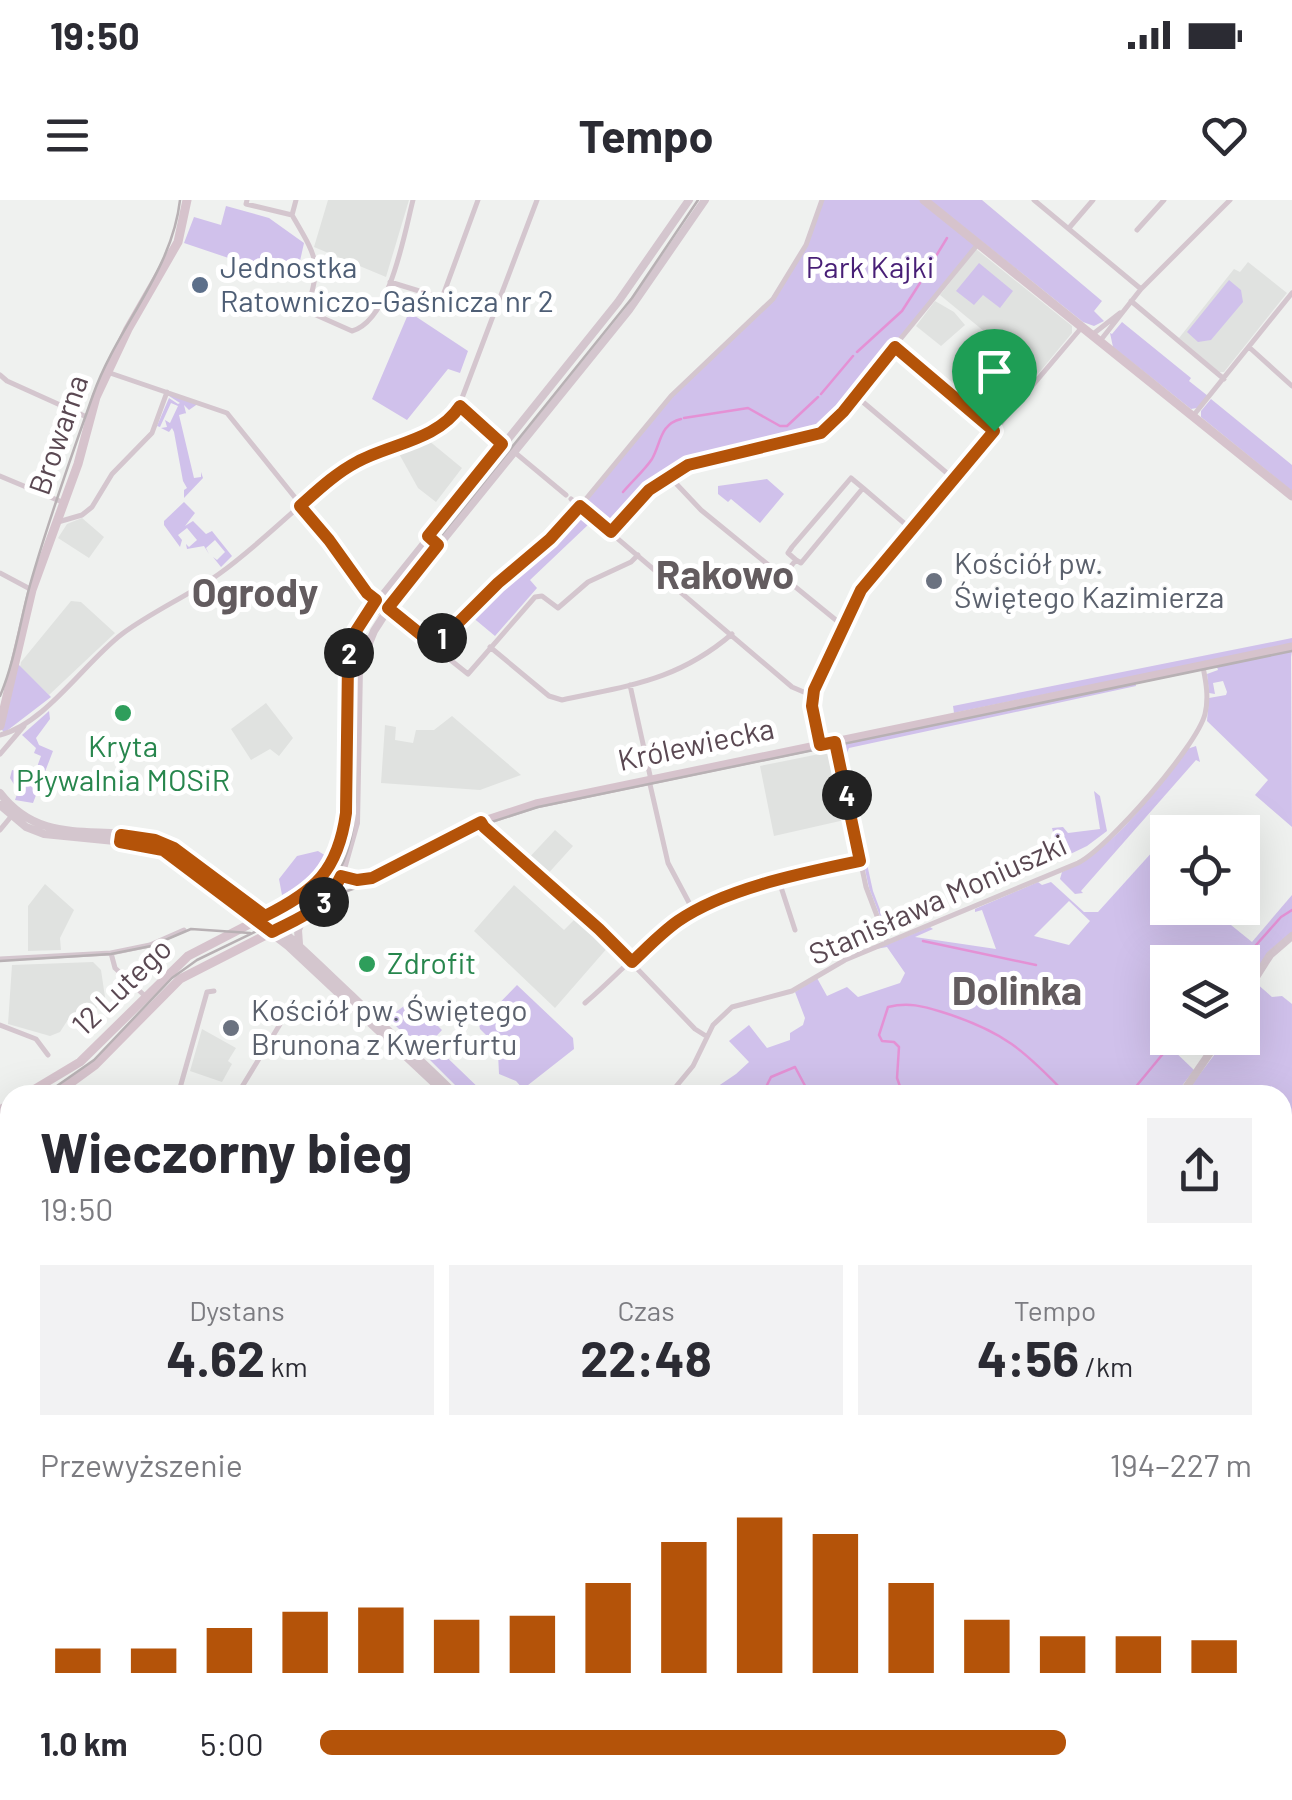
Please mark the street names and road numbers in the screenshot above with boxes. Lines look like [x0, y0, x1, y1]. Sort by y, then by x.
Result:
street label: Browarna [20, 370, 94, 499]
street label: Królewiecka [614, 709, 777, 777]
street label: Stanisława Moniuszki [803, 825, 1072, 971]
street label: 12 Lutego [63, 929, 178, 1042]

